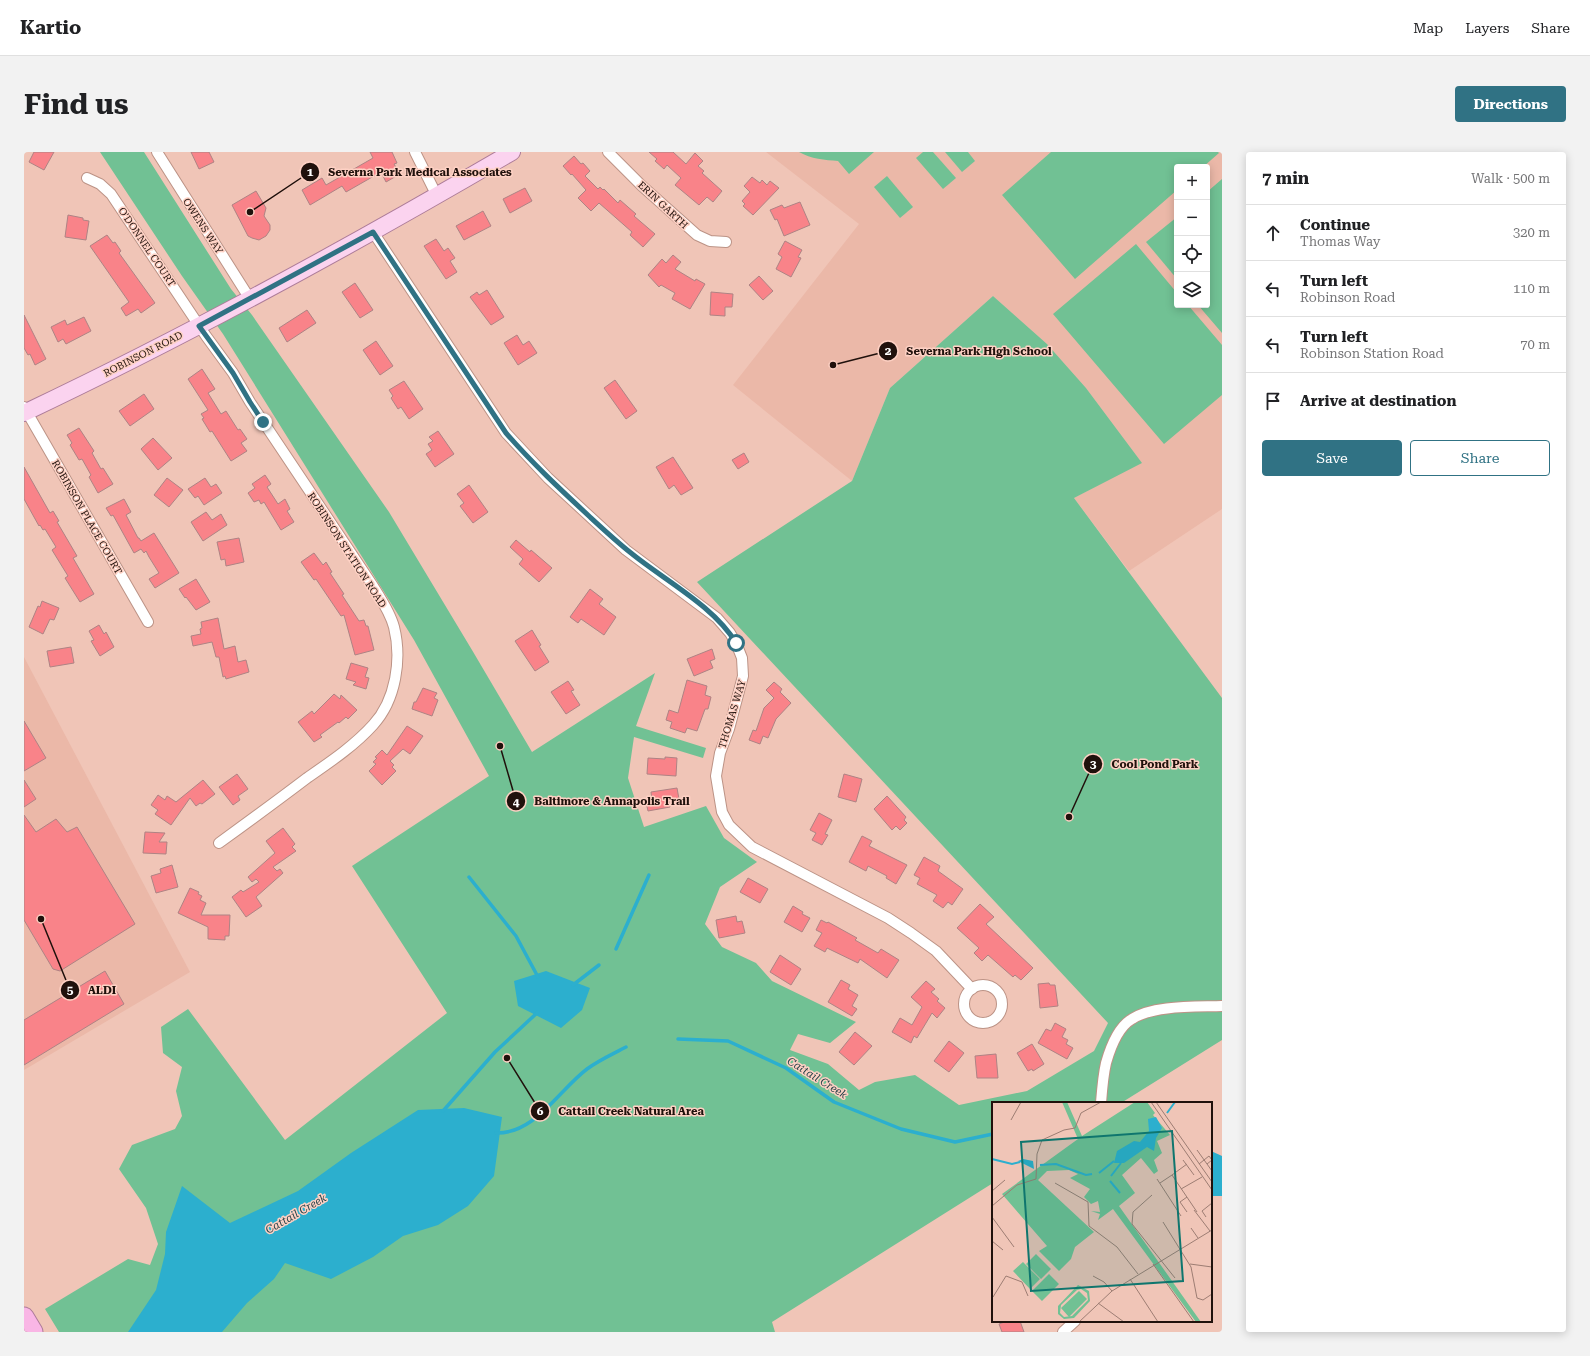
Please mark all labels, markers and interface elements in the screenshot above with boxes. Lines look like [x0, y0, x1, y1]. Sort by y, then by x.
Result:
text: Kartio [20, 16, 81, 39]
text: Map [1413, 20, 1443, 36]
text: Layers [1465, 20, 1509, 36]
text: Share [1531, 20, 1570, 36]
button: Directions [1455, 86, 1566, 122]
text: Find us [24, 88, 128, 121]
callout: Severna Park Medical Associates [300, 160, 520, 183]
map controls [1174, 164, 1210, 308]
button: + [1174, 164, 1210, 200]
text: 1 [307, 165, 314, 179]
text: Severna Park Medical Associates [328, 166, 512, 179]
text: 7 min [1262, 168, 1309, 188]
text: Walk · 500 m [1471, 171, 1550, 186]
street label: ERIN GARTH [636, 179, 690, 231]
street label: OWENS WAY [181, 196, 225, 256]
button: − [1174, 200, 1210, 236]
street label: O'DONNEL COURT [116, 205, 178, 289]
text: Continue [1300, 216, 1370, 234]
icon: ahead [1262, 222, 1284, 244]
text: 320 m [1513, 225, 1550, 240]
text: Thomas Way [1300, 234, 1381, 249]
button: locate [1174, 236, 1210, 272]
button: layers [1174, 272, 1210, 308]
text: Turn left [1300, 272, 1368, 290]
icon: left [1262, 278, 1284, 300]
text: 110 m [1513, 281, 1550, 296]
text: Robinson Road [1300, 290, 1395, 305]
text: Turn left [1300, 328, 1368, 346]
street label: ROBINSON ROAD [102, 329, 185, 379]
icon: left [1262, 334, 1284, 356]
text: 70 m [1520, 337, 1550, 352]
callout: Severna Park High School [878, 339, 1059, 362]
text: 2 [885, 344, 892, 358]
text: Severna Park High School [906, 345, 1052, 358]
text: Robinson Station Road [1300, 346, 1444, 361]
icon: arrive [1262, 390, 1284, 412]
text: Arrive at destination [1300, 392, 1456, 410]
route end [254, 413, 272, 431]
button: Save [1262, 440, 1402, 476]
button: Share [1410, 440, 1550, 476]
street label: ROBINSON PLACE COURT [50, 458, 124, 576]
street label: ROBINSON STATION ROAD [306, 490, 389, 610]
route start [727, 634, 745, 652]
street label: THOMAS WAY [716, 678, 748, 750]
callout: Cool Pond Park [1083, 752, 1206, 775]
text: 3 [1090, 757, 1097, 771]
text: Cool Pond Park [1112, 758, 1199, 771]
callout: Baltimore & Annapolis Trail [506, 790, 697, 813]
text: 4 [513, 795, 520, 809]
text: Baltimore & Annapolis Trail [534, 795, 690, 808]
callout: ALDI [60, 979, 124, 1002]
text: 5 [67, 983, 74, 997]
text: ALDI [88, 984, 117, 997]
water label: Cattail Creek [785, 1054, 849, 1102]
callout: Cattail Creek Natural Area [530, 1100, 712, 1123]
inset map [992, 1102, 1212, 1322]
text: 6 [537, 1104, 544, 1118]
text: Cattail Creek Natural Area [558, 1105, 704, 1118]
water label: Cattail Creek [263, 1191, 329, 1237]

